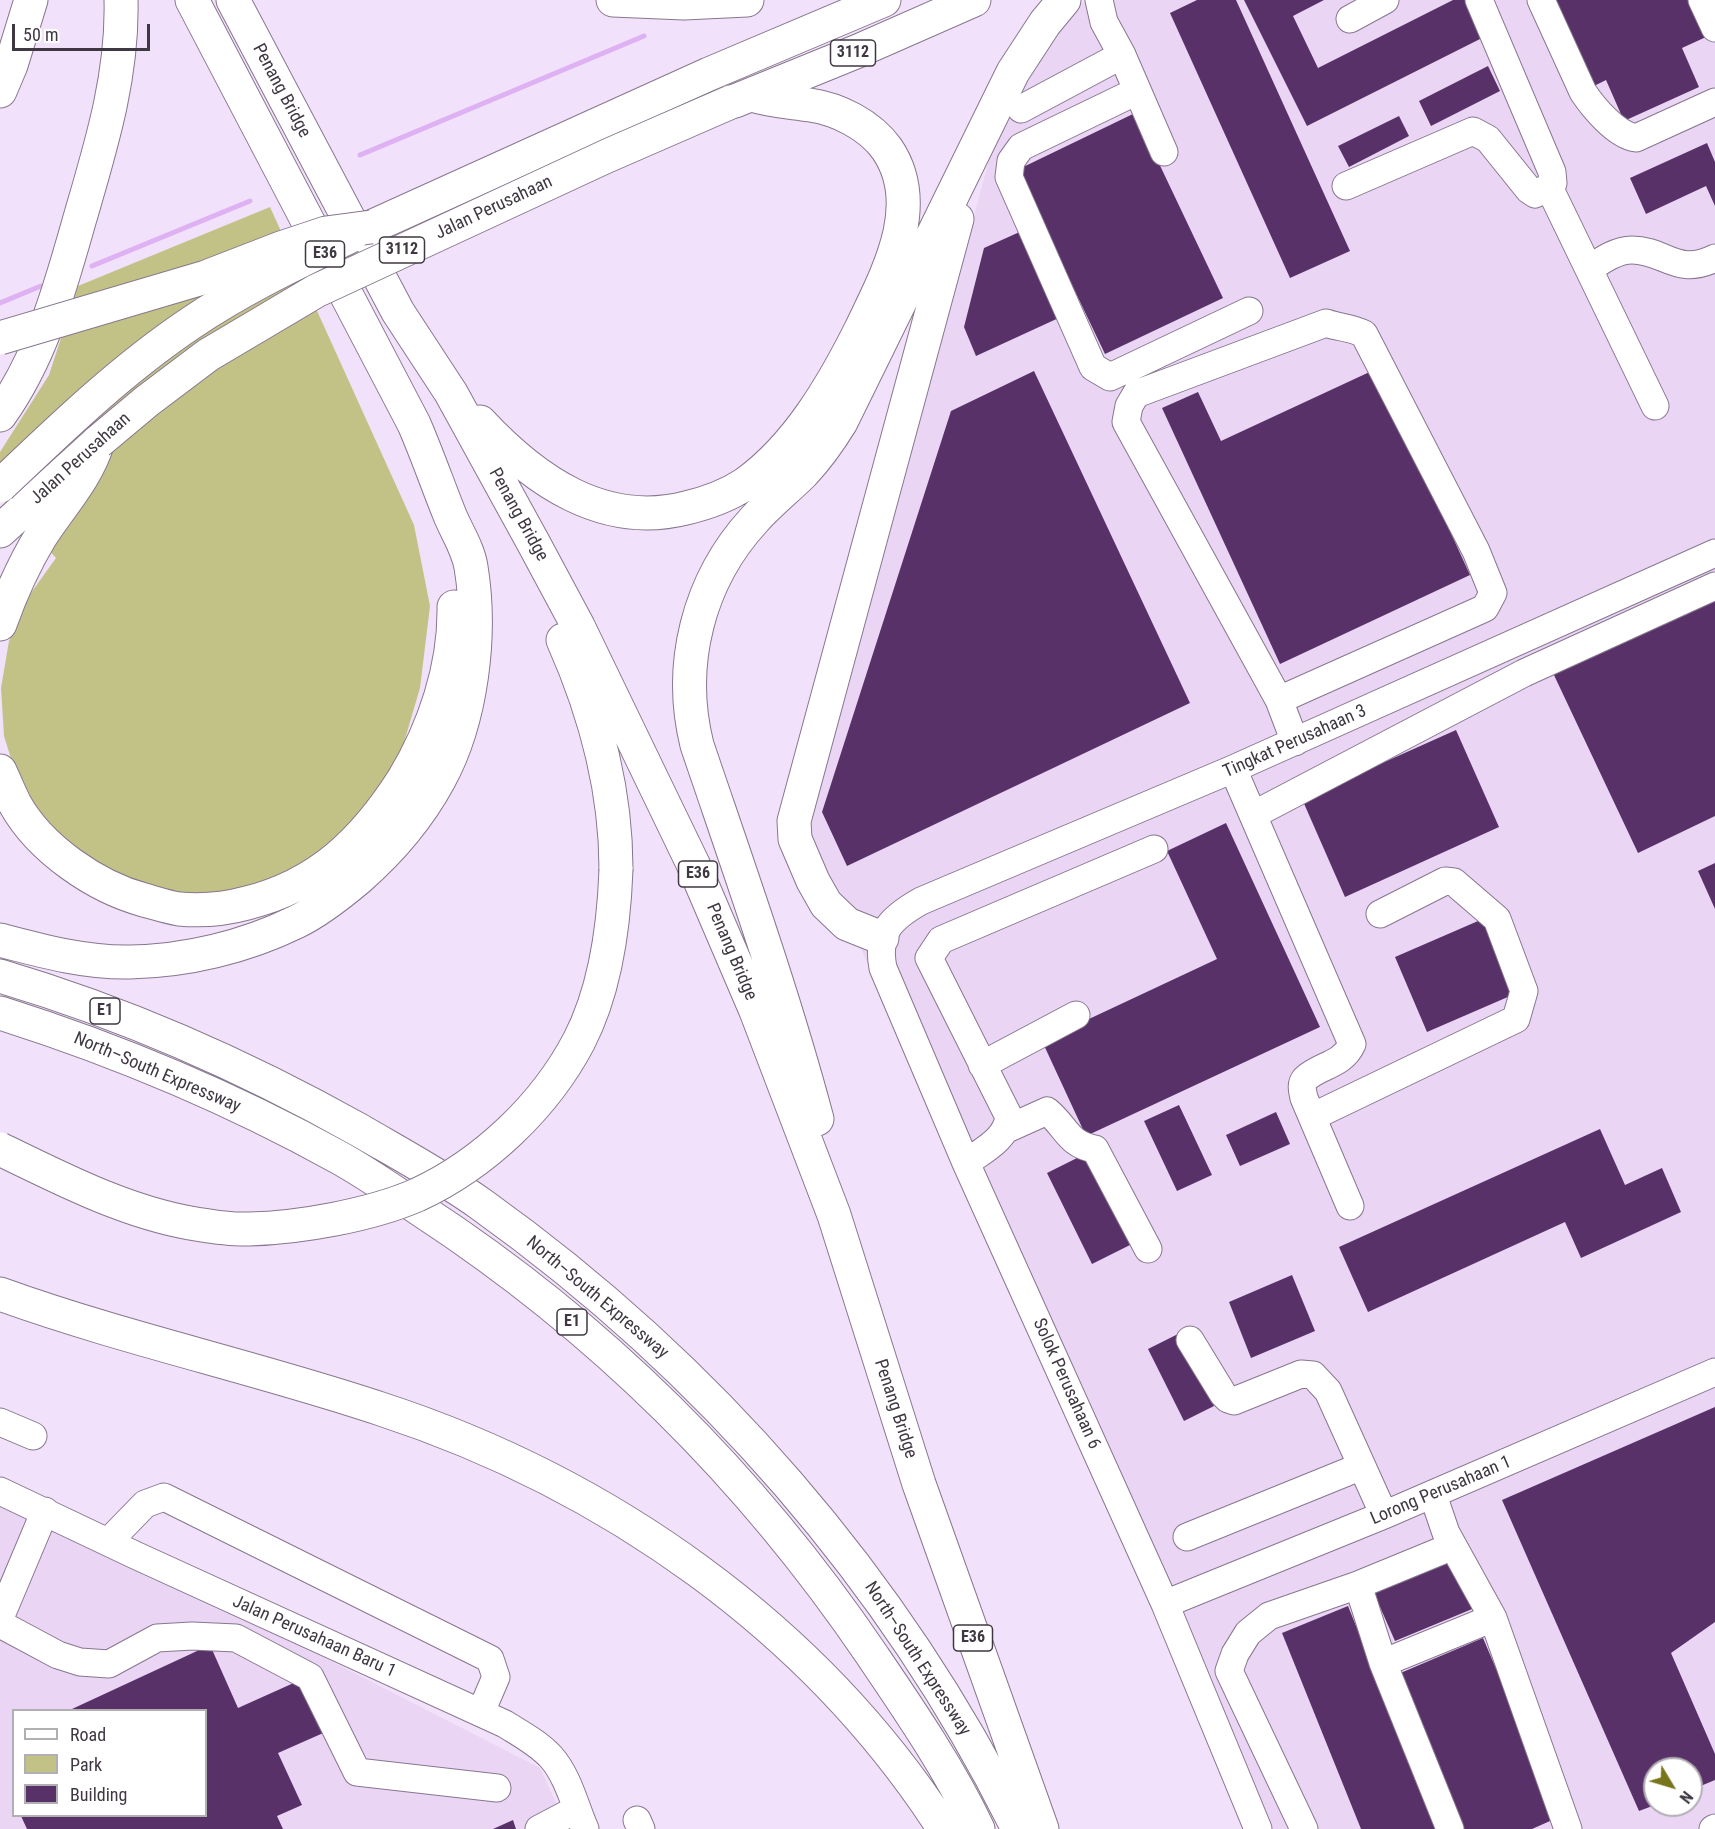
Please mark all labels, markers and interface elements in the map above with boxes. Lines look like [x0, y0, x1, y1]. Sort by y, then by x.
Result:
scale bar [15, 12, 153, 50]
text: 50 m [23, 24, 58, 45]
street label: Penang Bridge [247, 40, 315, 142]
road number: 3112 [830, 40, 876, 66]
street label: Jalan Perusahaan [432, 171, 556, 245]
road number: 3112 [380, 237, 424, 263]
road number: E36 [306, 241, 344, 267]
street label: Jalan Perusahaan [27, 409, 135, 509]
street label: Penang Bridge [484, 465, 552, 565]
street label: Tingkat Perusahaan 3 [1220, 701, 1370, 783]
road number: E36 [678, 861, 718, 887]
street label: Penang Bridge [701, 900, 761, 1004]
road number: E1 [90, 998, 120, 1024]
street label: North–South Expressway [70, 1028, 244, 1118]
street label: North–South Expressway [521, 1232, 673, 1364]
road number: E1 [557, 1309, 587, 1335]
street label: Solok Perusahaan 6 [1028, 1315, 1104, 1453]
street label: Penang Bridge [869, 1357, 921, 1461]
street label: Lorong Perusahaan 1 [1367, 1452, 1515, 1530]
street label: North–South Expressway [859, 1578, 975, 1740]
street label: Jalan Perusahaan Baru 1 [229, 1591, 399, 1683]
road number: E36 [954, 1625, 992, 1651]
legend [12, 1709, 207, 1817]
text: Road [70, 1724, 106, 1745]
text: Park [70, 1754, 102, 1775]
north arrow [1643, 1757, 1703, 1817]
text: Building [70, 1784, 127, 1805]
text: N [1676, 1787, 1697, 1807]

